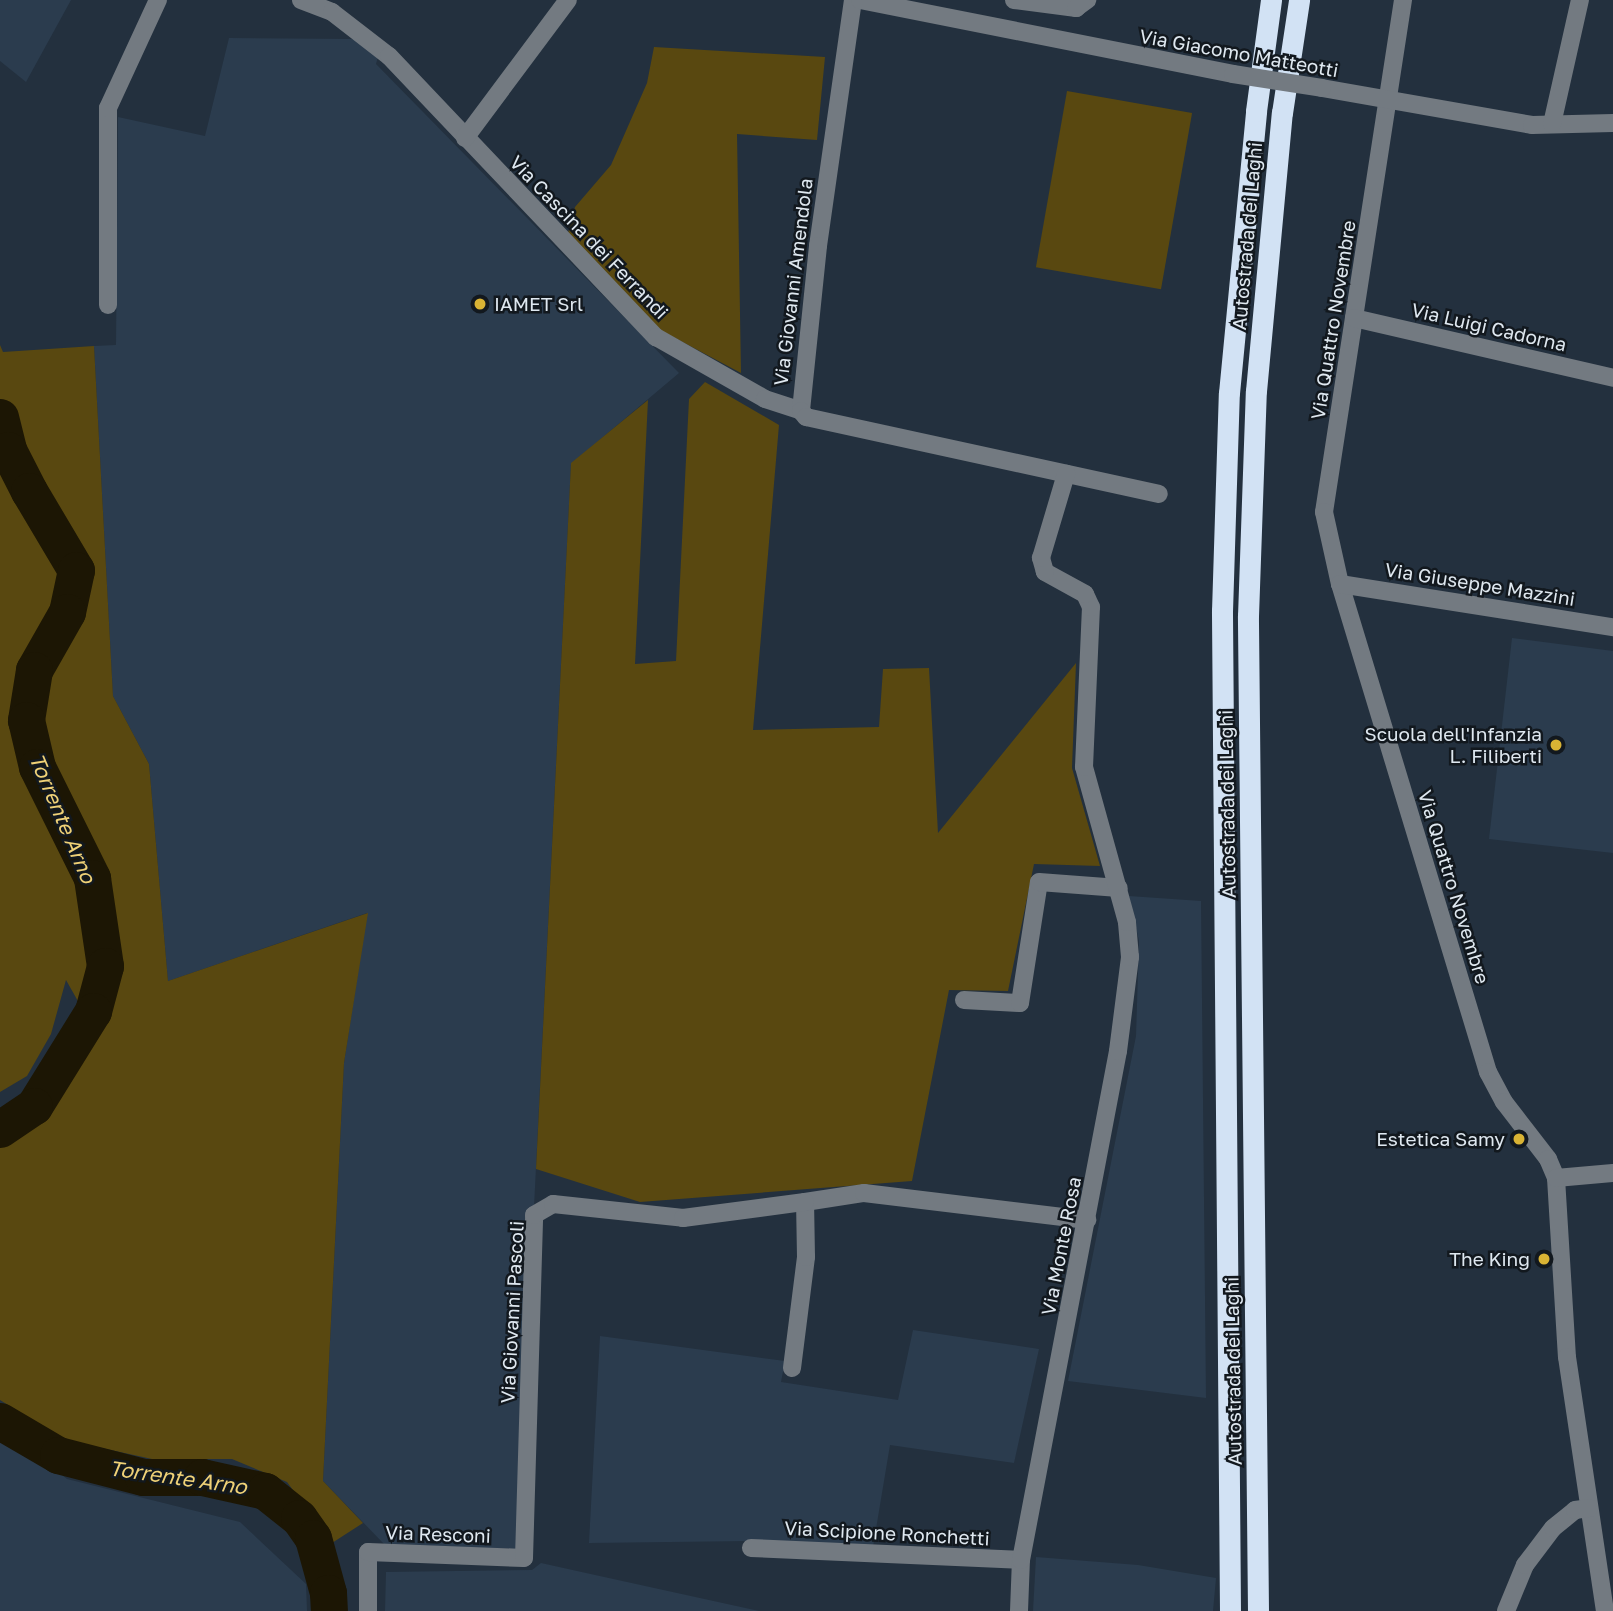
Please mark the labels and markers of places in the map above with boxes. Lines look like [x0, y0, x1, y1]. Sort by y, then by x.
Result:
place label: IAMET Srl [494, 293, 583, 315]
marker: IAMET Srl [472, 296, 488, 312]
place label: Scuola dell'Infanzia L. Filiberti [1365, 723, 1542, 767]
marker: Scuola dell'Infanzia L. Filiberti [1548, 737, 1564, 753]
place label: Estetica Samy [1376, 1128, 1505, 1150]
marker: Estetica Samy [1511, 1131, 1527, 1147]
place label: The King [1449, 1248, 1530, 1270]
marker: The King [1536, 1251, 1552, 1267]

